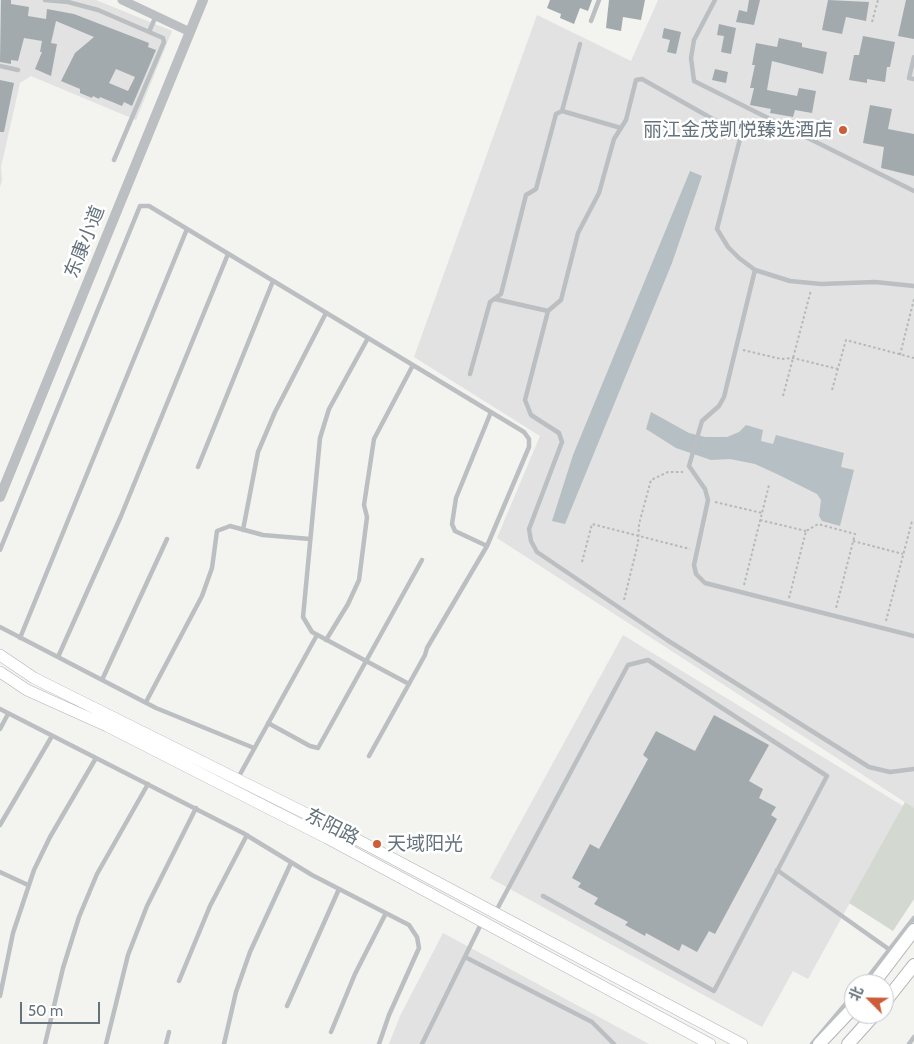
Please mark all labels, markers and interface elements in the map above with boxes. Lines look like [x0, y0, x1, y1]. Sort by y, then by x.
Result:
place label: 丽江金茂凯悦臻选酒店 [643, 119, 833, 141]
marker: 丽江金茂凯悦臻选酒店 [837, 124, 849, 136]
street label: 东康小道 [60, 202, 110, 282]
street label: 东阳路 [301, 804, 363, 850]
place label: 天域阳光 [387, 833, 463, 855]
marker: 天域阳光 [371, 838, 383, 850]
north arrow [844, 974, 894, 1024]
text: 北 [845, 984, 867, 1003]
scale bar [22, 992, 102, 1024]
text: 50 m [28, 1002, 63, 1020]

